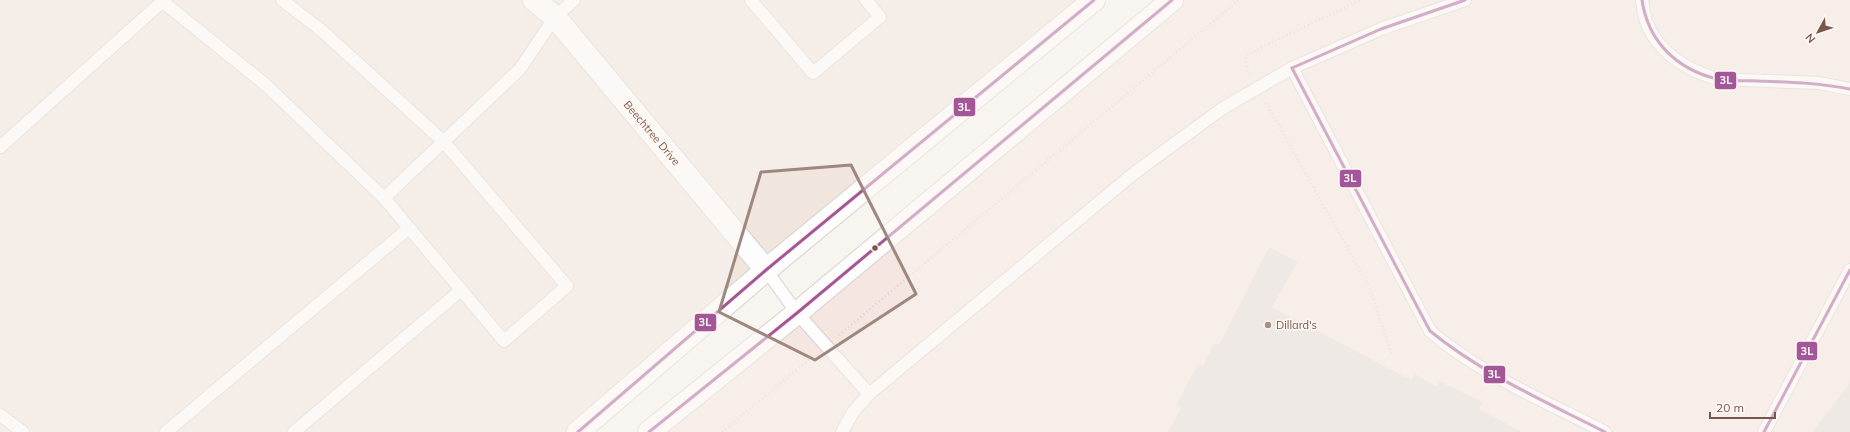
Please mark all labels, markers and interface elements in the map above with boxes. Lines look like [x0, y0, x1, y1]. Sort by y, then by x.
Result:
north arrow [1798, 12, 1838, 52]
text: N [1802, 31, 1818, 46]
line badge: 3L [1714, 71, 1737, 90]
text: 3L [1720, 73, 1732, 87]
line badge: 3L [953, 97, 976, 117]
street label: Beechtree Drive [621, 98, 683, 168]
text: 3L [958, 100, 970, 114]
line badge: 3L [1339, 169, 1362, 188]
text: 3L [1344, 171, 1356, 185]
unlabelled marker [870, 243, 880, 253]
line badge: 3L [694, 313, 717, 332]
text: 3L [699, 315, 711, 329]
place label: Dillard's [1276, 318, 1317, 332]
marker: Dillard's [1263, 320, 1273, 330]
line badge: 3L [1796, 341, 1818, 361]
text: 3L [1801, 344, 1813, 358]
line badge: 3L [1483, 365, 1506, 384]
text: 3L [1488, 367, 1500, 381]
scale bar [1710, 394, 1775, 420]
text: 20 m [1716, 400, 1744, 415]

